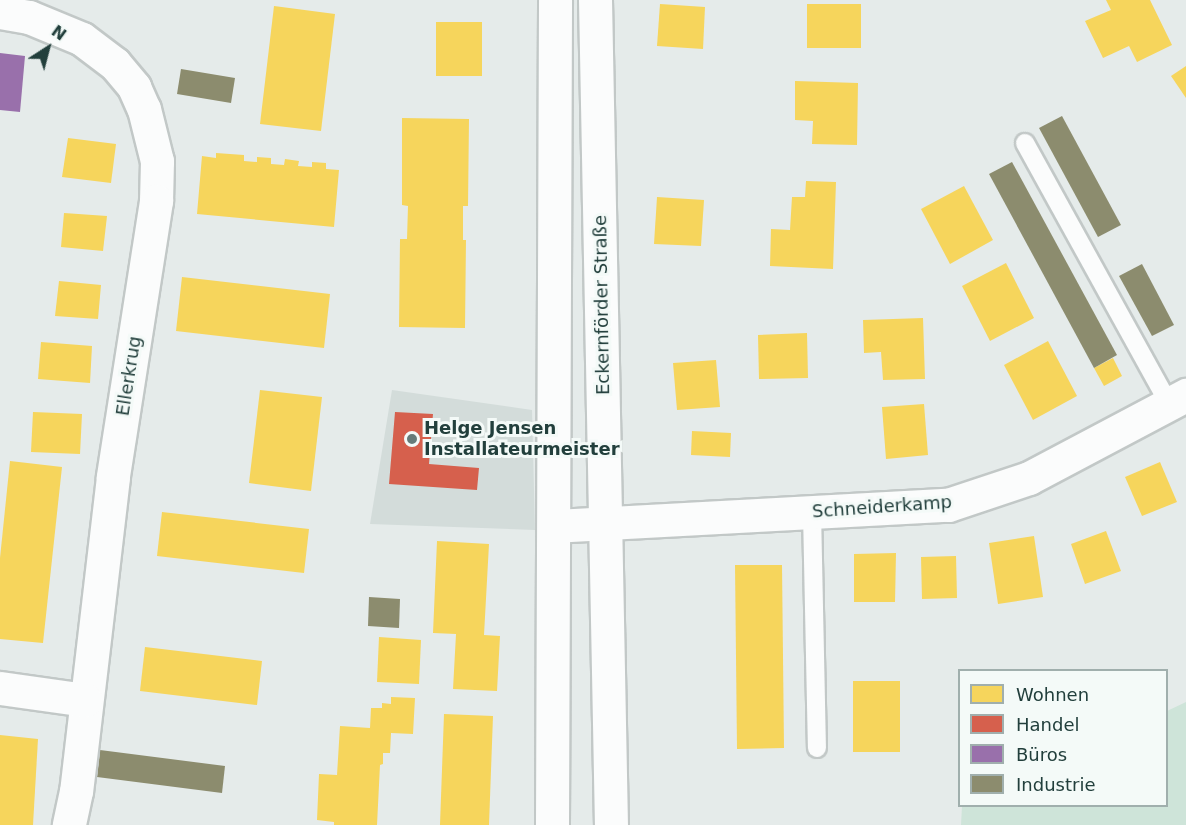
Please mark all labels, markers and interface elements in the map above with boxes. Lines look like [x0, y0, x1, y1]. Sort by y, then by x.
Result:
north arrow [18, 18, 78, 78]
text: N [48, 21, 70, 45]
street label: Eckernförder Straße [590, 215, 614, 395]
street label: Ellerkrug [112, 335, 146, 417]
place label: Helge Jensen Installateurmeister [424, 418, 620, 460]
marker: Helge Jensen Installateurmeister [405, 432, 419, 446]
street label: Schneiderkamp [811, 491, 953, 523]
legend [958, 669, 1168, 807]
text: Wohnen [1016, 684, 1089, 705]
text: Handel [1016, 714, 1079, 735]
text: Büros [1016, 744, 1067, 765]
text: Industrie [1016, 774, 1095, 795]

